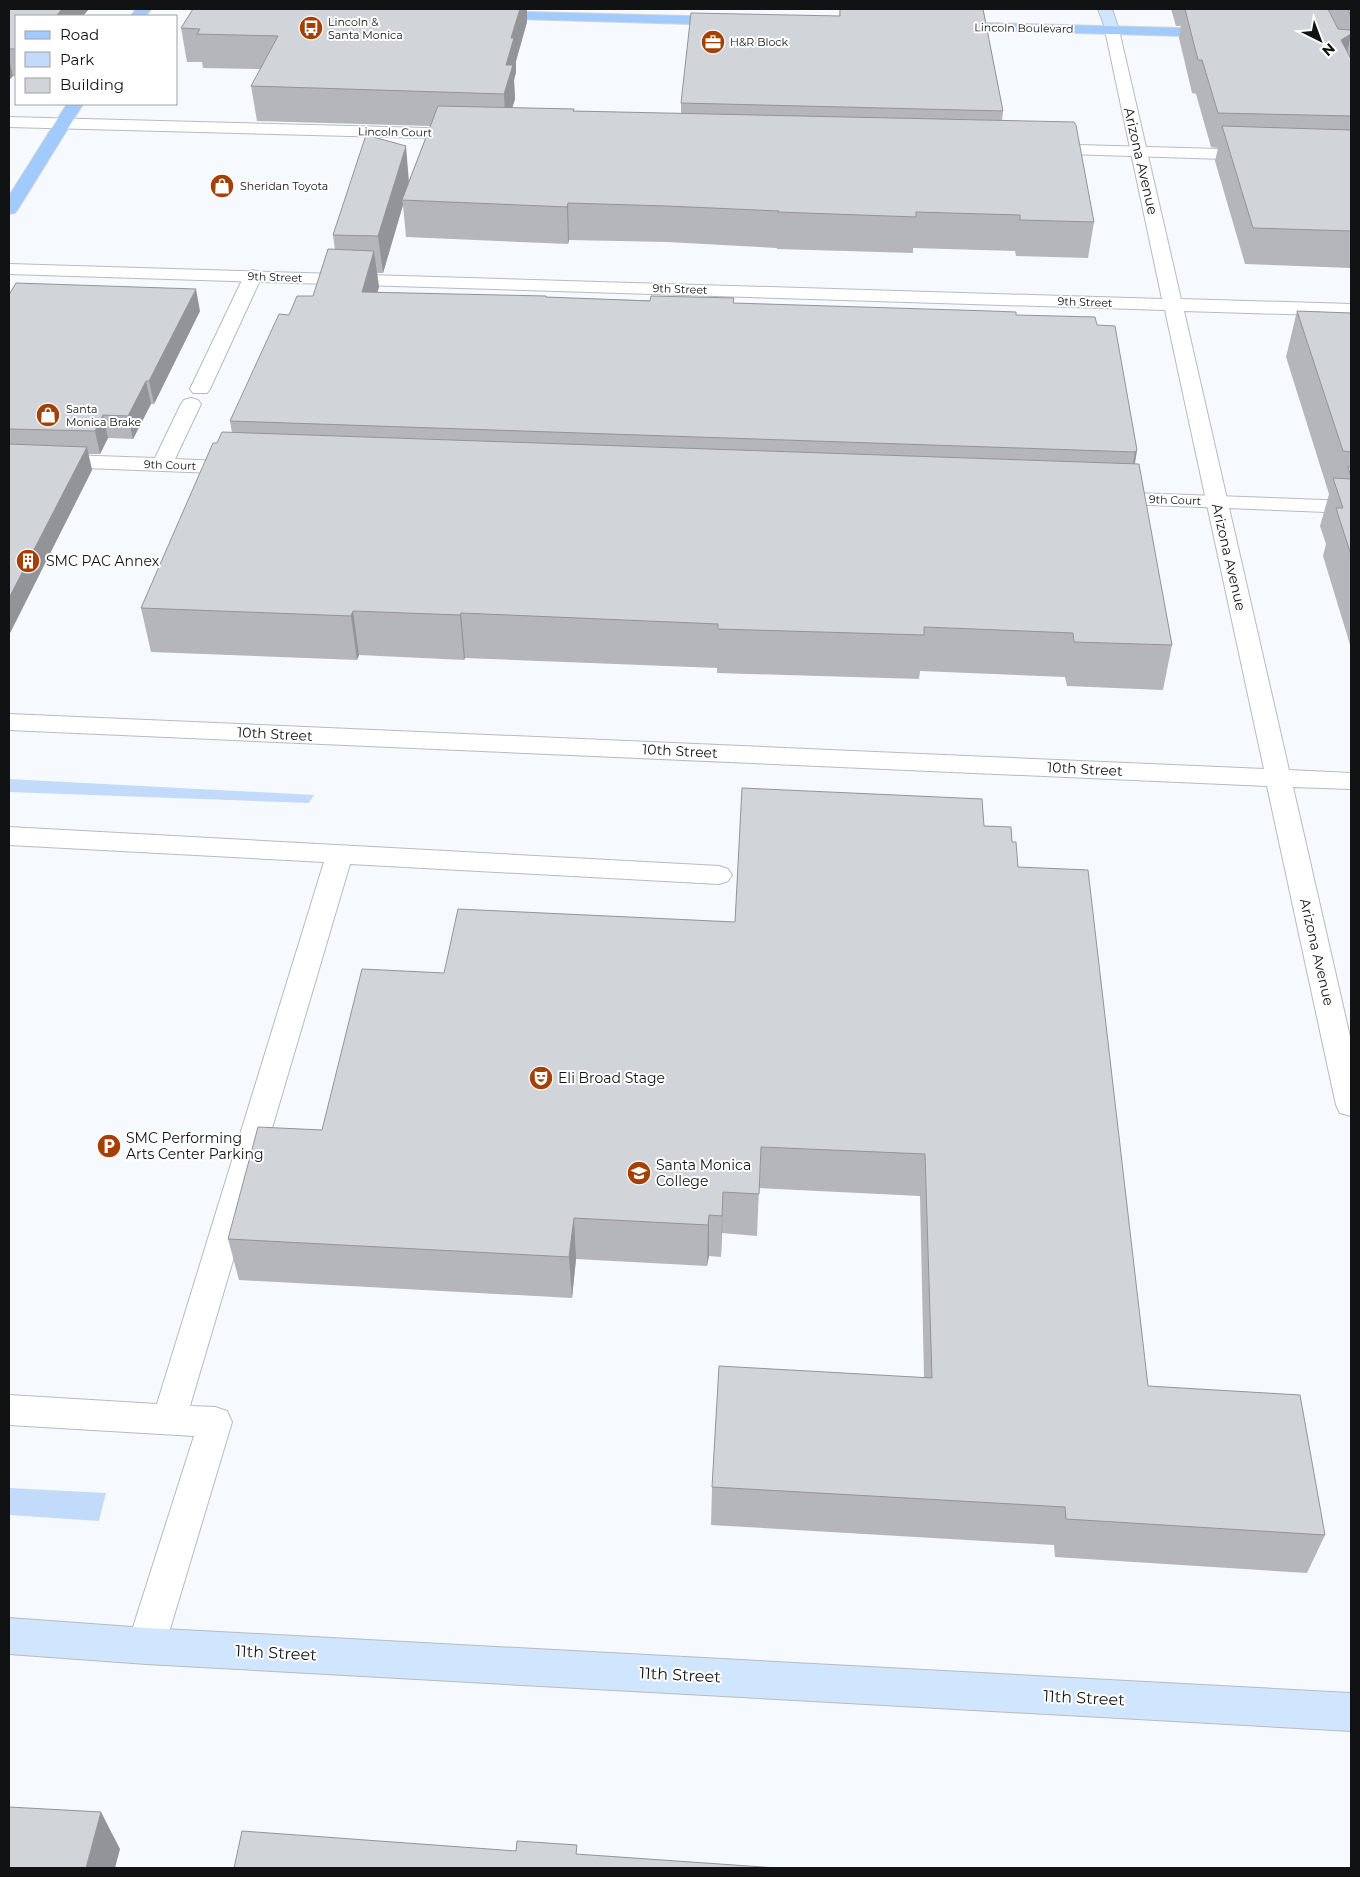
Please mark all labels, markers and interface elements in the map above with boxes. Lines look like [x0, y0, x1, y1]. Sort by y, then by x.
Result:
legend [15, 15, 178, 105]
bus stop icon: Lincoln & Santa Monica [298, 15, 324, 41]
place label: Lincoln & Santa Monica [328, 15, 403, 42]
north arrow [1295, 15, 1345, 65]
street label: Lincoln Boulevard [974, 20, 1074, 36]
text: Road [60, 25, 99, 44]
office icon: H&R Block [700, 29, 726, 55]
place label: H&R Block [730, 35, 788, 49]
text: N [1318, 39, 1339, 60]
text: Park [60, 50, 94, 69]
text: Building [60, 75, 124, 94]
street label: Arizona Avenue [1120, 106, 1162, 216]
street label: Lincoln Court [358, 124, 433, 140]
shop icon: Sheridan Toyota [209, 173, 235, 199]
place label: Sheridan Toyota [240, 179, 328, 193]
street label: 9th Street [247, 269, 303, 285]
street label: 9th Street [652, 281, 708, 297]
street label: 9th Street [1057, 294, 1113, 310]
shop icon: Santa Monica Brake [35, 402, 61, 428]
place label: Santa Monica Brake [66, 402, 141, 429]
street label: 9th Court [144, 457, 197, 473]
street label: 9th Court [1149, 492, 1202, 508]
street label: Arizona Avenue [1208, 502, 1250, 612]
building icon: SMC PAC Annex [15, 548, 41, 574]
place label: SMC PAC Annex [46, 552, 160, 570]
street label: 10th Street [237, 723, 314, 745]
street label: 10th Street [642, 740, 719, 762]
street label: 10th Street [1047, 758, 1124, 780]
street label: Arizona Avenue [1296, 897, 1338, 1007]
theatre icon: Eli Broad Stage [528, 1065, 554, 1091]
place label: Eli Broad Stage [558, 1069, 665, 1087]
place label: SMC Performing Arts Center Parking [126, 1129, 264, 1163]
parking icon: SMC Performing Arts Center Parking [96, 1133, 122, 1159]
place label: Santa Monica College [656, 1156, 751, 1190]
school or university icon: Santa Monica College [626, 1160, 652, 1186]
street label: 11th Street [235, 1641, 318, 1665]
street label: 11th Street [639, 1663, 722, 1687]
street label: 11th Street [1043, 1686, 1126, 1710]

